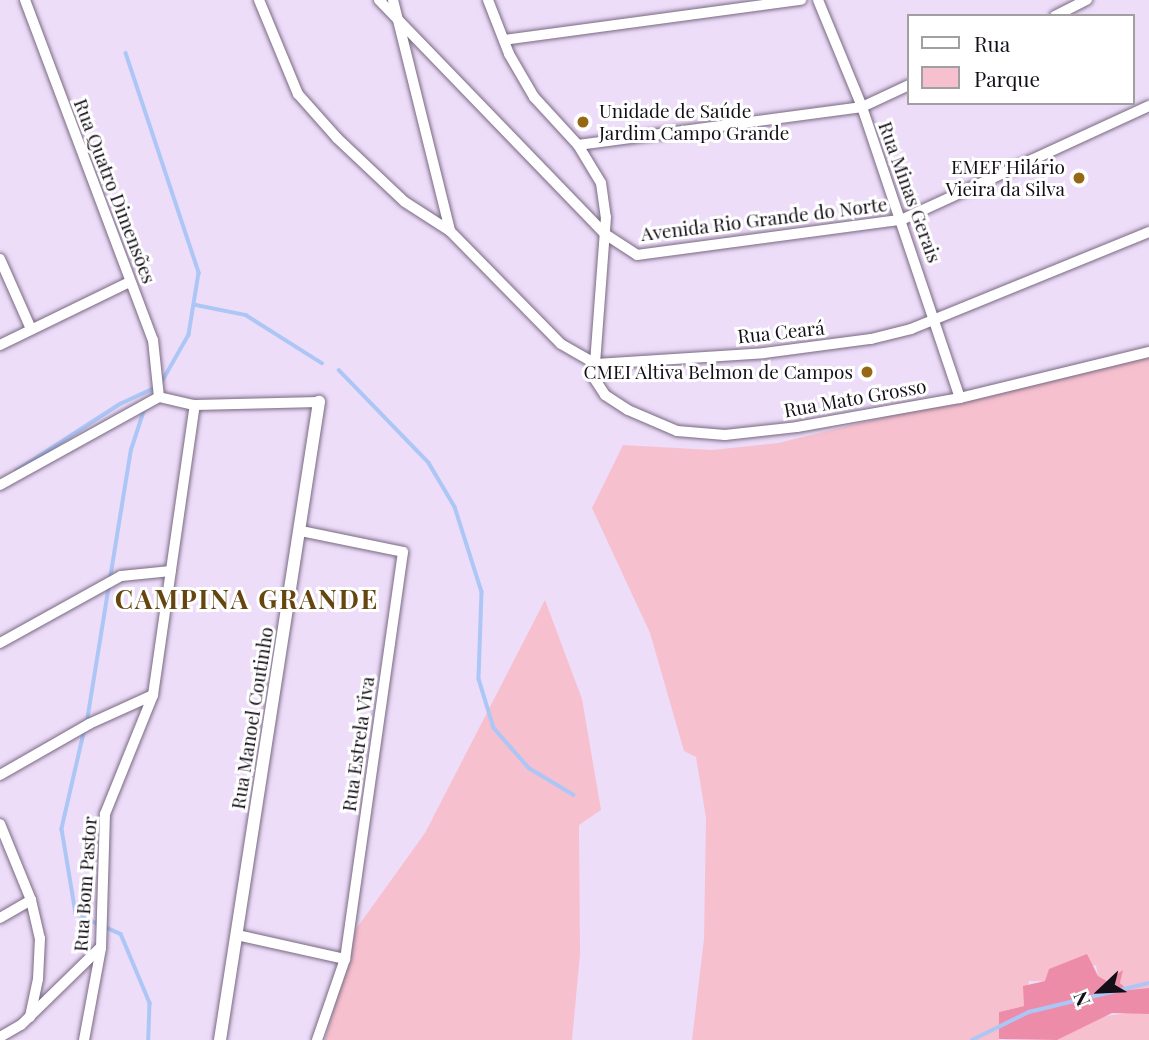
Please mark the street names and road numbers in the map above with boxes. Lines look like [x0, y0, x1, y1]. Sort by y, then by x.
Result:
street label: Rua Quatro Dimensões [69, 95, 161, 287]
street label: Rua Minas Gerais [874, 118, 946, 266]
street label: Avenida Rio Grande do Norte [639, 193, 889, 245]
street label: Rua Ceará [736, 316, 826, 348]
street label: Rua Mato Grosso [782, 374, 928, 422]
street label: Rua Manoel Coutinho [226, 625, 278, 811]
street label: Rua Estrela Viva [337, 674, 379, 814]
street label: Rua Bom Pastor [69, 815, 101, 953]

